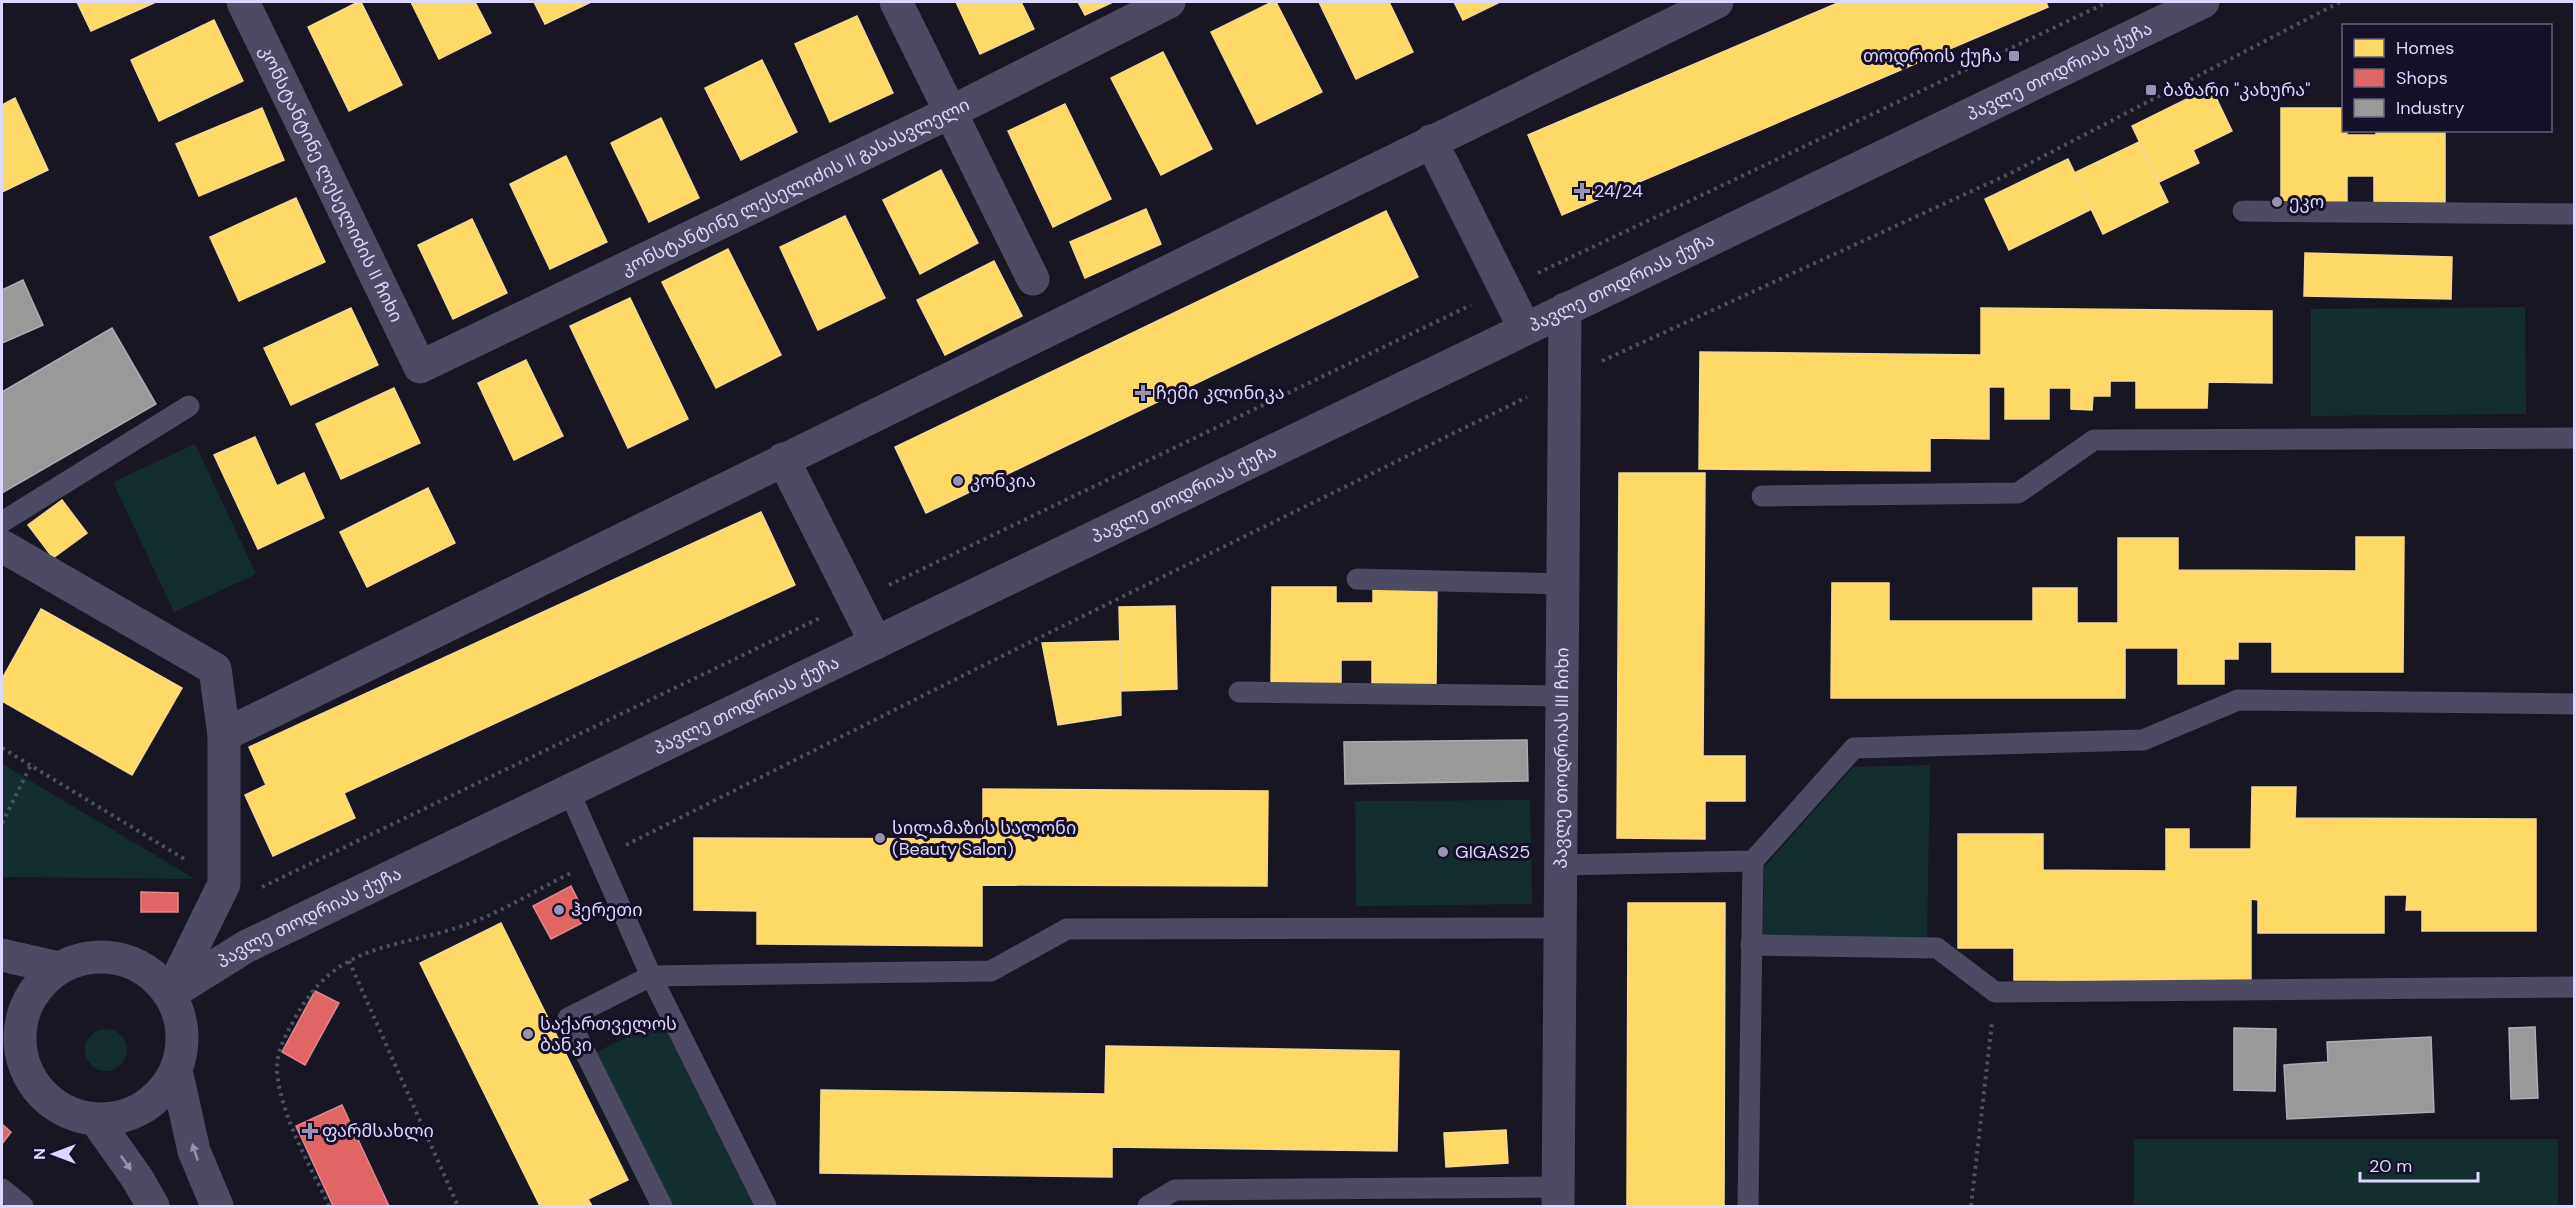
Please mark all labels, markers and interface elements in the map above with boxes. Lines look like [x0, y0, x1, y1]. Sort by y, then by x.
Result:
street label: პავლე თოდრიას ქუჩა [1962, 16, 2156, 126]
legend [2342, 24, 2552, 132]
text: Homes [2396, 36, 2454, 60]
street label: კონსტანტინე ლესელიძის II ჩიხი [254, 41, 408, 326]
place label: თოდრიის ქუჩა [1863, 44, 2002, 68]
marker: თოდრიის ქუჩა [2007, 49, 2021, 63]
text: Shops [2396, 66, 2448, 90]
place label: ბაზარი "კახურა" [2163, 78, 2310, 102]
marker: ბაზარი "კახურა" [2144, 83, 2158, 97]
street label: კონსტანტინე ლესელიძის II გასასვლელი [617, 93, 974, 281]
text: Industry [2396, 96, 2465, 120]
place label: 24/24 [1594, 179, 1643, 203]
marker: 24/24 [1575, 184, 1589, 198]
place label: ეკო [2289, 190, 2324, 214]
marker: ეკო [2270, 195, 2284, 209]
street label: პავლე თოდრიას ქუჩა [1525, 228, 1719, 338]
place label: ჩემი კლინიკა [1156, 381, 1285, 405]
marker: ჩემი კლინიკა [1134, 384, 1152, 402]
street label: პავლე თოდრიას ქუჩა [1087, 439, 1281, 549]
place label: კონკია [970, 469, 1036, 493]
marker: კონკია [951, 474, 965, 488]
street label: პავლე თოდრიას III ჩიხი [1549, 647, 1574, 869]
street label: პავლე თოდრიას ქუჩა [649, 650, 843, 760]
place label: სილამაზის სალონი (Beauty Salon) [892, 816, 1076, 861]
marker: სილამაზის სალონი (Beauty Salon) [873, 831, 887, 845]
place label: GIGAS25 [1455, 840, 1530, 864]
marker: GIGAS25 [1436, 845, 1450, 859]
street label: პავლე თოდრიას ქუჩა [212, 861, 405, 974]
place label: ჰერეთი [571, 898, 642, 922]
marker: ჰერეთი [552, 903, 566, 917]
place label: საქართველოს ბანკი [540, 1012, 677, 1057]
marker: საქართველოს ბანკი [521, 1027, 535, 1041]
place label: ფარმსახლი [322, 1119, 434, 1143]
north arrow [24, 1124, 84, 1184]
marker: ფარმსახლი [303, 1124, 317, 1138]
one-way arrow [190, 1143, 199, 1161]
scale bar [2360, 1145, 2478, 1183]
text: N [29, 1148, 50, 1160]
one-way arrow [120, 1154, 132, 1170]
text: 20 m [2369, 1154, 2412, 1178]

